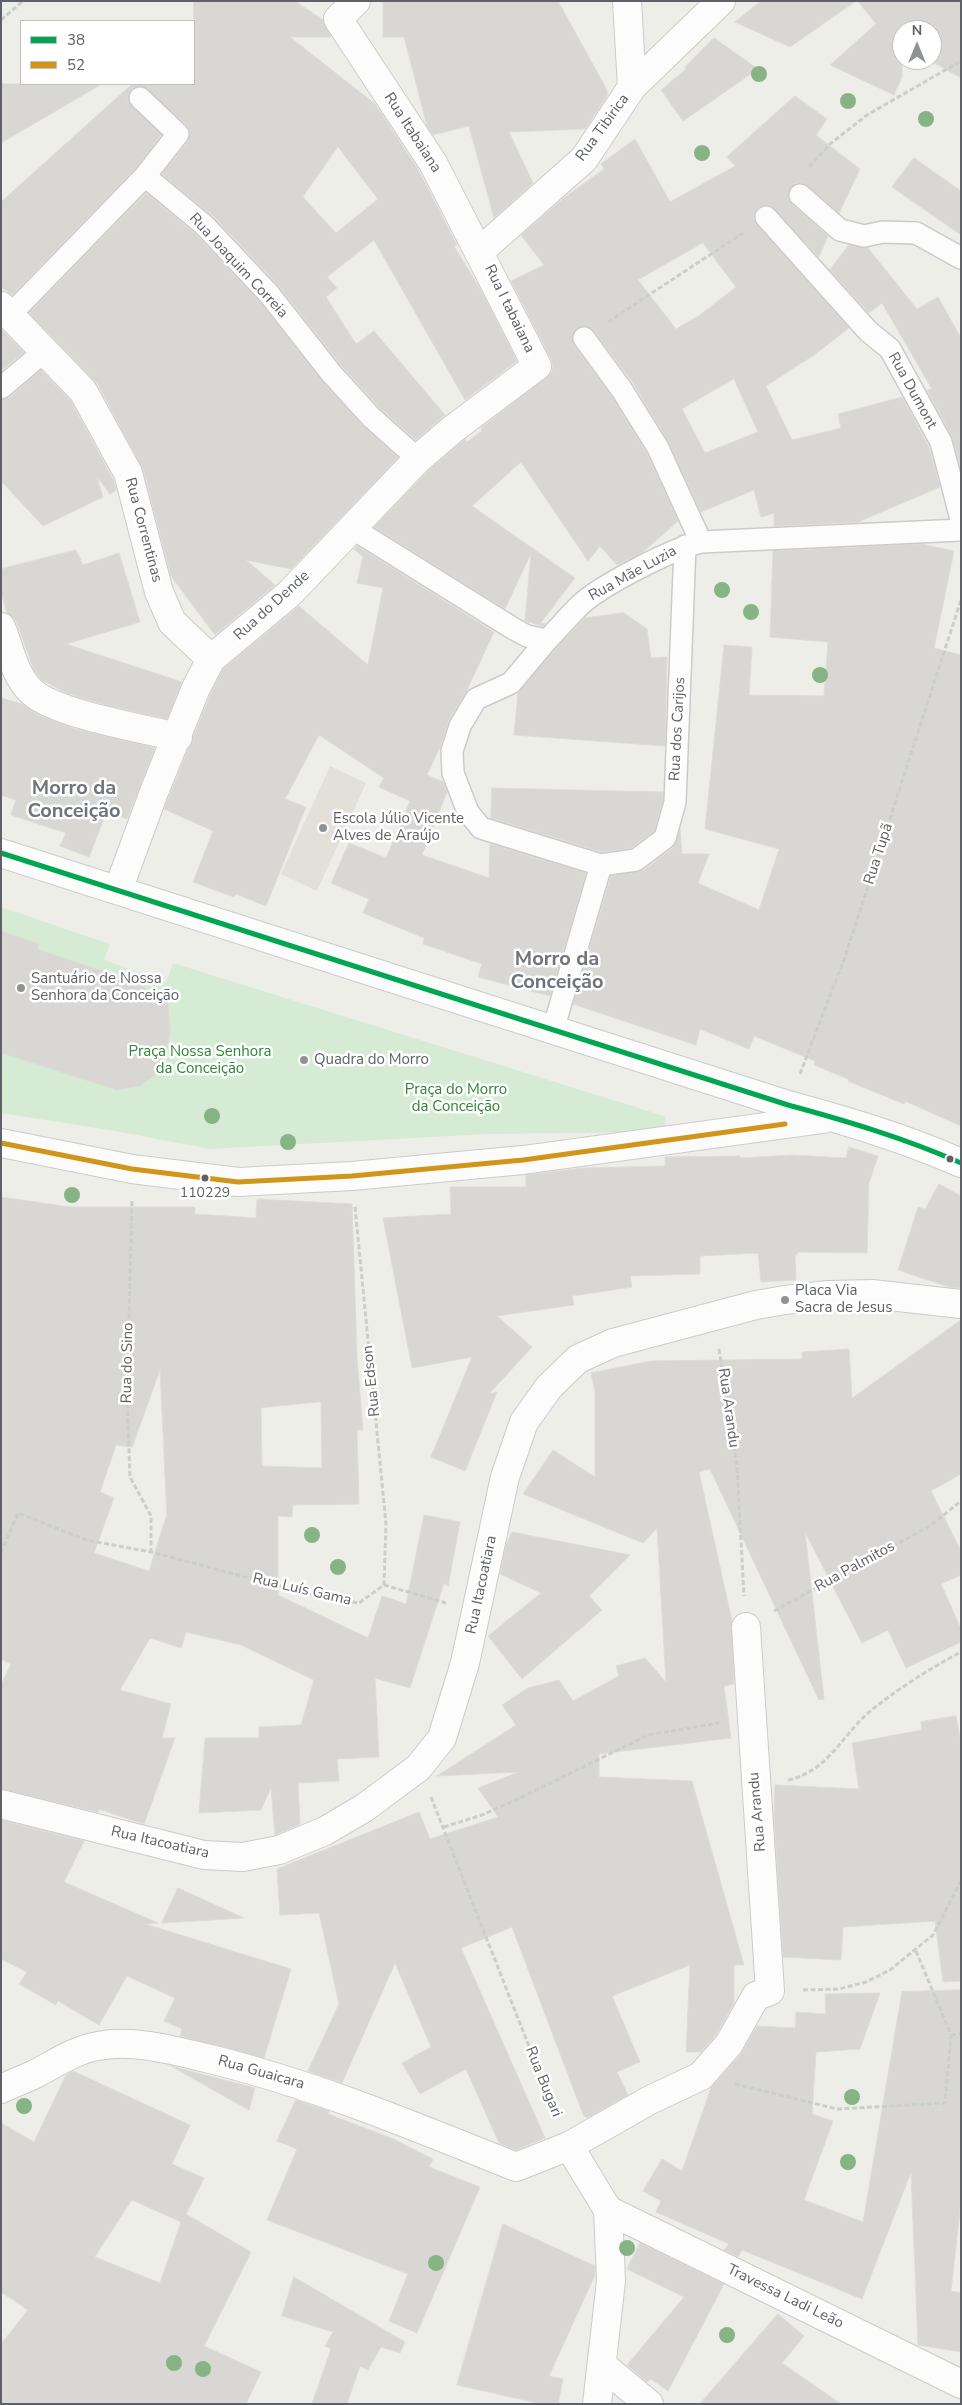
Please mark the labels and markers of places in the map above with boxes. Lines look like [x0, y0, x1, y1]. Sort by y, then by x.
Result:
place label: Escola Júlio Vicente Alves de Araújo [333, 810, 464, 845]
marker: Escola Júlio Vicente Alves de Araújo [317, 822, 329, 834]
place label: Santuário de Nossa Senhora da Conceição [31, 970, 179, 1005]
marker: Santuário de Nossa Senhora da Conceição [15, 982, 27, 994]
place label: Quadra do Morro [314, 1051, 429, 1069]
marker: Quadra do Morro [298, 1054, 310, 1066]
unlabelled marker [945, 1154, 955, 1164]
marker: 110229 [200, 1173, 210, 1183]
place label: 110229 [180, 1186, 230, 1202]
place label: Placa Via Sacra de Jesus [795, 1282, 892, 1317]
marker: Placa Via Sacra de Jesus [779, 1294, 791, 1306]

